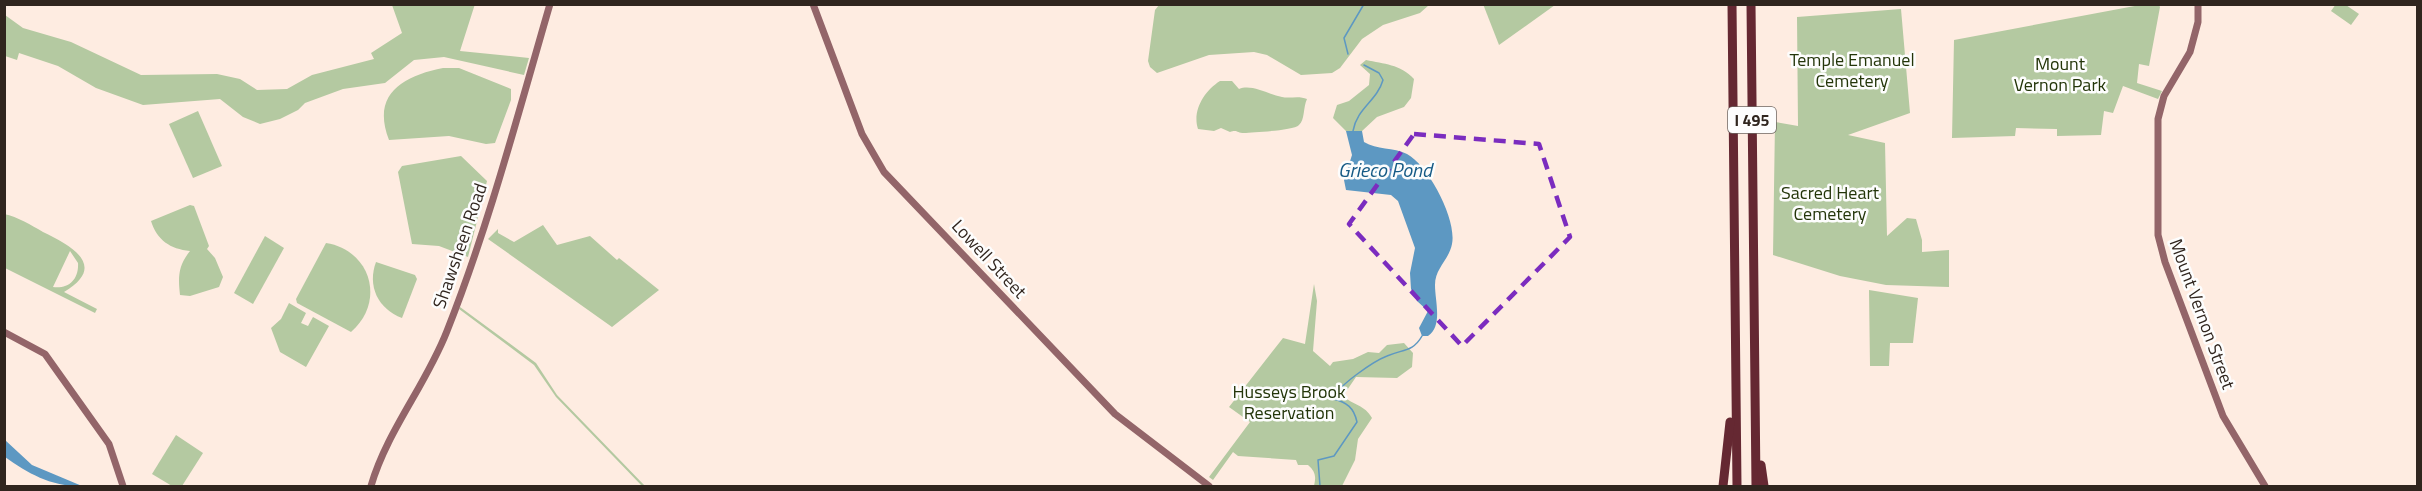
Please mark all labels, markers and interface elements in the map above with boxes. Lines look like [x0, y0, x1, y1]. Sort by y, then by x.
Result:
park label: Temple Emanuel Cemetery [1789, 46, 1915, 94]
park label: Mount Vernon Park [2014, 50, 2107, 98]
road number: I 495 [1728, 107, 1776, 133]
water label: Grieco Pond [1338, 154, 1434, 185]
park label: Sacred Heart Cemetery [1781, 179, 1880, 227]
street label: Shawsheen Road [425, 180, 494, 312]
street label: Lowell Street [946, 213, 1034, 305]
street label: Mount Vernon Street [2163, 235, 2242, 394]
park label: Husseys Brook Reservation [1232, 378, 1346, 426]

